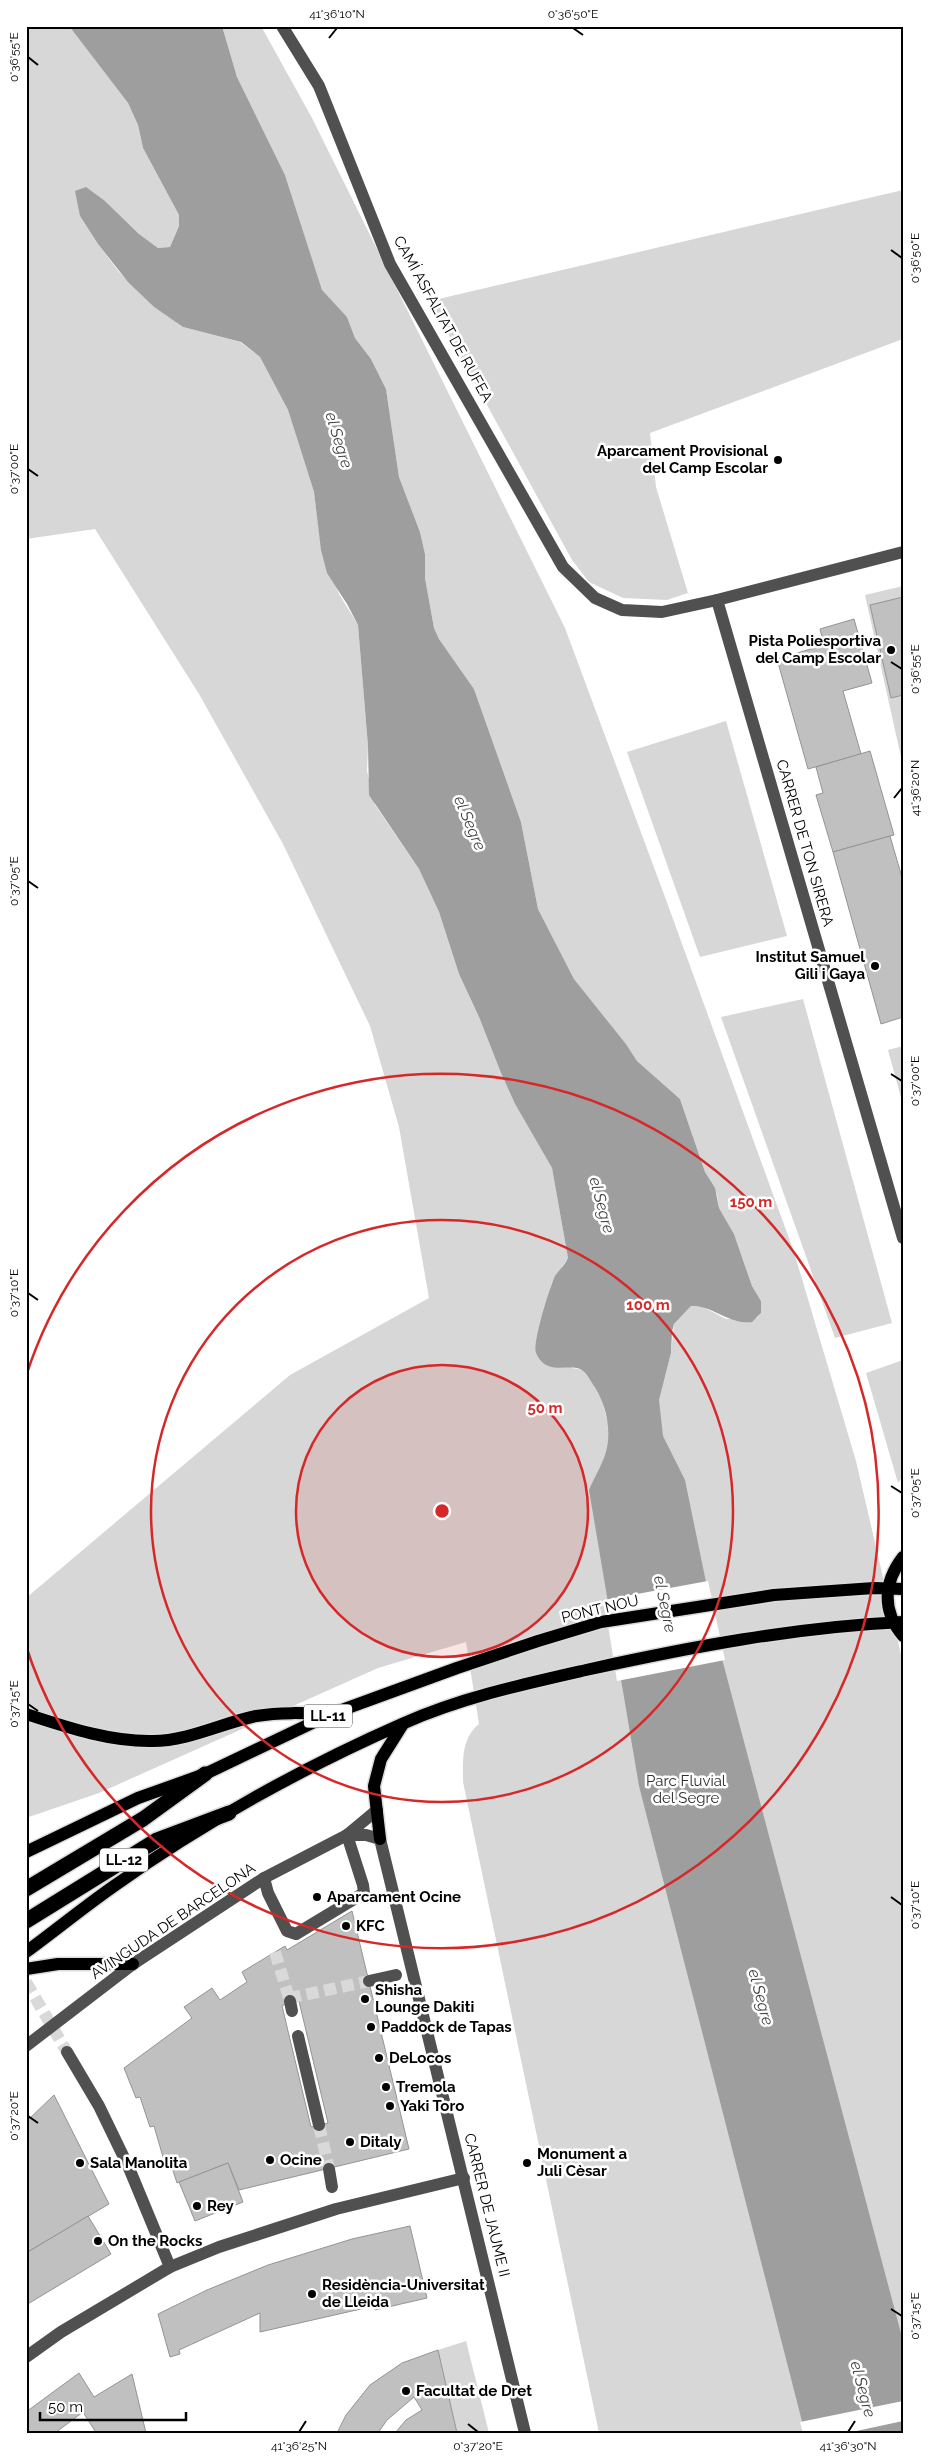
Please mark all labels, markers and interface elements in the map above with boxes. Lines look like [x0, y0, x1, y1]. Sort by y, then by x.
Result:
text: 41°36'10"N [309, 7, 365, 21]
text: 0°36'50"E [548, 7, 598, 21]
text: 0°36'55"E [7, 32, 21, 82]
street label: CAMÍ ASFALTAT DE RUFEA [390, 233, 496, 405]
text: 0°36'50"E [908, 233, 922, 283]
water label: el Segre [322, 410, 357, 471]
place label: Aparcament Provisional del Camp Escolar [597, 442, 768, 477]
text: 0°37'00"E [7, 444, 21, 494]
marker: Aparcament Provisional del Camp Escolar [772, 454, 784, 466]
place label: Pista Poliesportiva del Camp Escolar [749, 632, 881, 667]
marker: Pista Poliesportiva del Camp Escolar [885, 644, 897, 656]
text: 0°36'55"E [908, 644, 922, 694]
street label: CARRER DE TON SIRERA [773, 757, 837, 929]
text: 41°36'20"N [908, 760, 922, 816]
water label: el Segre [450, 793, 490, 854]
text: 0°37'05"E [7, 856, 21, 906]
place label: Institut Samuel Gili i Gaya [756, 948, 865, 983]
marker: Institut Samuel Gili i Gaya [869, 960, 881, 972]
text: 0°37'00"E [908, 1056, 922, 1106]
water label: el Segre [585, 1175, 619, 1236]
text: 150 m [730, 1193, 772, 1211]
text: 0°37'10"E [7, 1269, 21, 1317]
text: 100 m [626, 1296, 670, 1314]
text: 50 m [527, 1399, 563, 1417]
text: 0°37'05"E [908, 1468, 922, 1518]
centre of rings [433, 1502, 451, 1520]
water label: el Segre [650, 1574, 680, 1635]
street label: PONT NOU [560, 1591, 640, 1627]
text: 0°37'15"E [7, 1680, 21, 1728]
road number: LL-11 [304, 1704, 352, 1728]
park label: Parc Fluvial del Segre [646, 1772, 727, 1807]
road number: LL-12 [100, 1848, 148, 1872]
street label: AVINGUDA DE BARCELONA [87, 1859, 259, 1983]
text: 0°37'10"E [908, 1881, 922, 1929]
place label: Aparcament Ocine [327, 1888, 461, 1906]
marker: Aparcament Ocine [311, 1891, 323, 1903]
place label: KFC [356, 1917, 385, 1935]
marker: KFC [340, 1920, 352, 1932]
water label: el Segre [744, 1967, 778, 2028]
place label: Shisha Lounge Dakiti [375, 1981, 474, 2016]
marker: Shisha Lounge Dakiti [359, 1993, 371, 2005]
place label: Paddock de Tapas [381, 2018, 512, 2036]
marker: Paddock de Tapas [365, 2021, 377, 2033]
place label: DeLocos [389, 2049, 451, 2067]
marker: DeLocos [373, 2052, 385, 2064]
place label: Tremola [396, 2078, 456, 2096]
marker: Tremola [380, 2081, 392, 2093]
text: 0°37'20"E [7, 2091, 21, 2141]
place label: Yaki Toro [400, 2097, 464, 2115]
marker: Yaki Toro [384, 2100, 396, 2112]
street label: CARRER DE JAUME II [460, 2131, 514, 2279]
place label: Ditaly [360, 2133, 402, 2151]
marker: Ditaly [344, 2136, 356, 2148]
place label: Monument a Juli Cèsar [537, 2145, 628, 2180]
place label: Ocine [280, 2151, 322, 2169]
place label: Sala Manolita [90, 2154, 188, 2172]
marker: Ocine [264, 2154, 276, 2166]
marker: Sala Manolita [74, 2157, 86, 2169]
marker: Monument a Juli Cèsar [521, 2157, 533, 2169]
place label: Rey [207, 2197, 234, 2215]
marker: Rey [191, 2200, 203, 2212]
place label: On the Rocks [108, 2232, 202, 2250]
marker: On the Rocks [92, 2235, 104, 2247]
place label: Residència-Universitat de Lleida [322, 2276, 485, 2311]
marker: Residència-Universitat de Lleida [306, 2288, 318, 2300]
text: 0°37'15"E [908, 2292, 922, 2340]
water label: el Segre [846, 2359, 880, 2420]
place label: Facultat de Dret [416, 2382, 532, 2400]
marker: Facultat de Dret [400, 2385, 412, 2397]
scale bar [40, 2389, 186, 2421]
text: 50 m [48, 2398, 83, 2416]
text: 41°36'25"N [271, 2439, 327, 2453]
text: 0°37'20"E [453, 2439, 503, 2453]
text: 41°36'30"N [820, 2439, 876, 2453]

